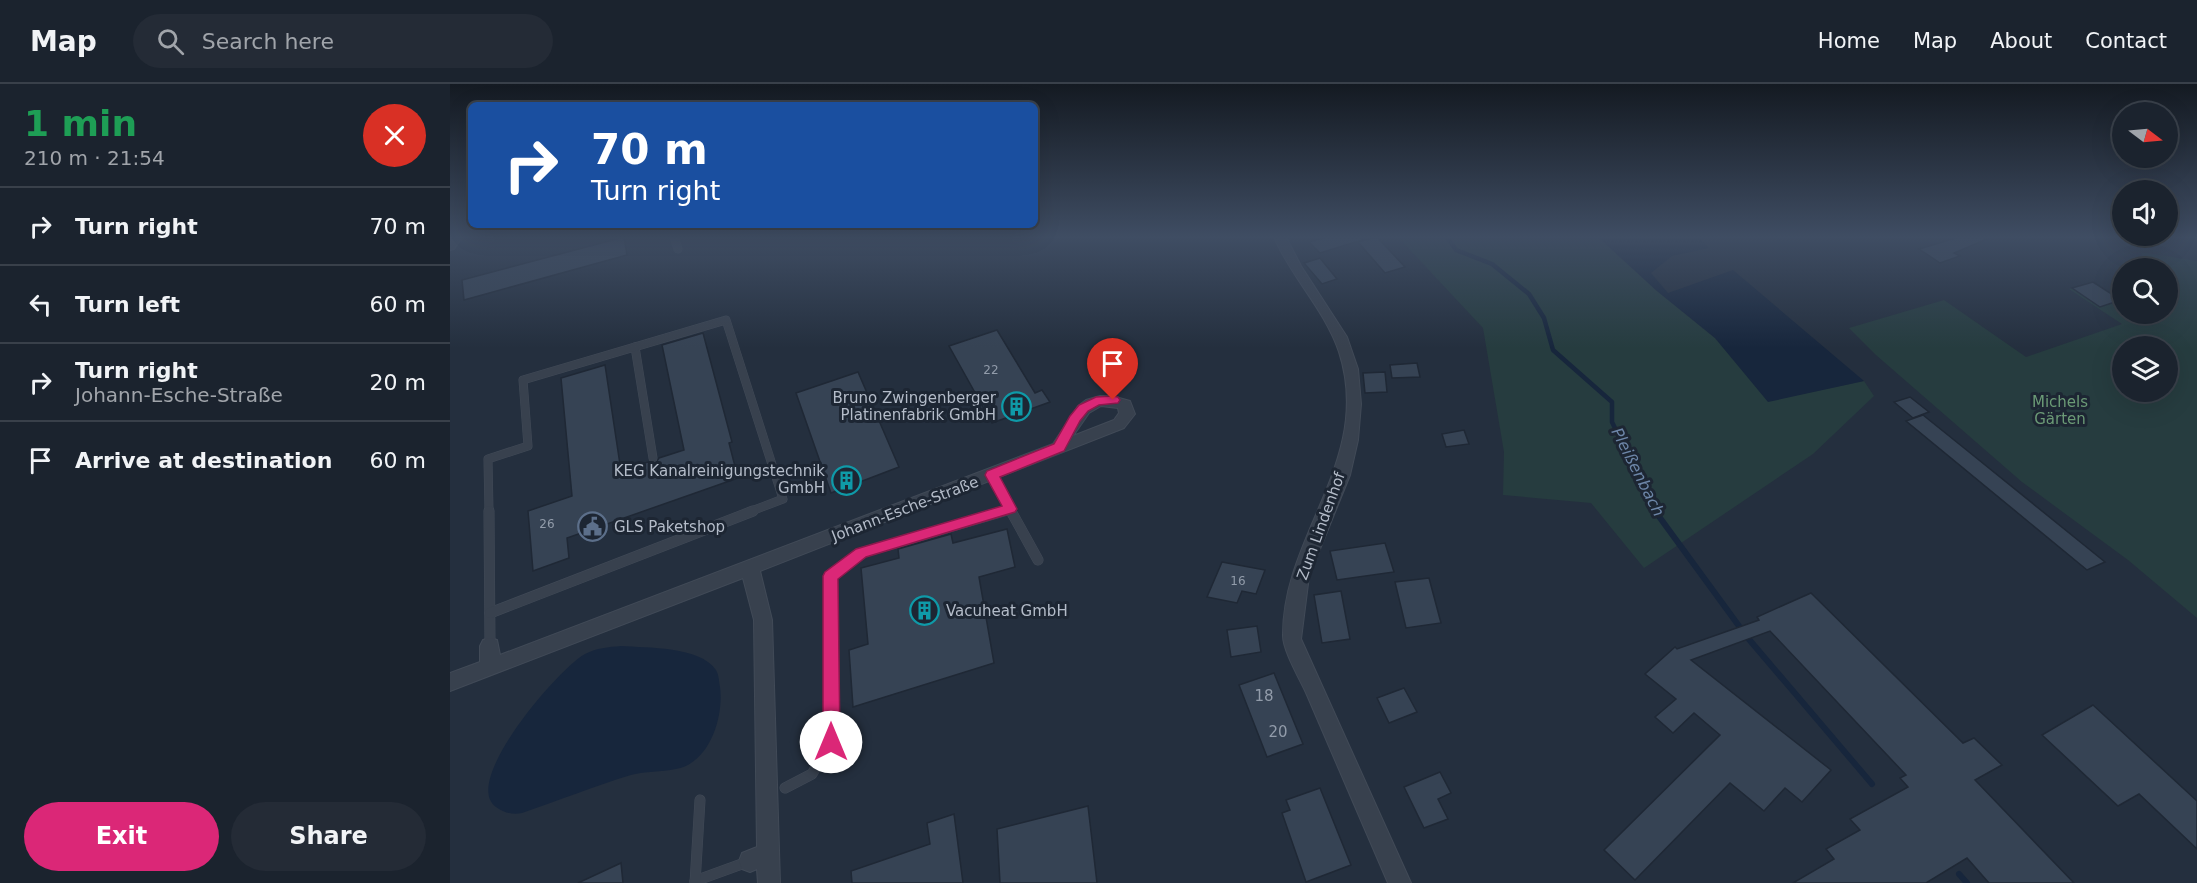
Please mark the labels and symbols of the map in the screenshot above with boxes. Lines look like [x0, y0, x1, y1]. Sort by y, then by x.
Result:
north arrow [2112, 102, 2178, 168]
pin [1087, 338, 1138, 400]
house number: 22 [983, 363, 999, 377]
place label: Bruno Zwingenberger Platinenfabrik GmbH [833, 389, 997, 424]
building icon: Bruno Zwingenberger Platinenfabrik GmbH [1001, 391, 1033, 423]
park label: Michels Gärten [2032, 393, 2088, 428]
water label: Pleißenbach [1607, 424, 1669, 520]
place label: KEG Kanalreinigungstechnik GmbH [614, 462, 825, 497]
building icon: KEG Kanalreinigungstechnik GmbH [830, 464, 862, 496]
street label: Zum Lindenhof [1293, 469, 1349, 582]
street label: Johann-Esche-Straße [828, 473, 981, 546]
public building icon: GLS Paketshop [577, 511, 609, 543]
house number: 26 [539, 517, 555, 531]
place label: GLS Paketshop [614, 518, 725, 536]
house number: 16 [1230, 574, 1246, 588]
building icon: Vacuheat GmbH [909, 595, 941, 627]
place label: Vacuheat GmbH [946, 602, 1068, 620]
house number: 18 [1254, 687, 1274, 705]
position arrow [799, 710, 863, 774]
house number: 20 [1268, 723, 1288, 741]

